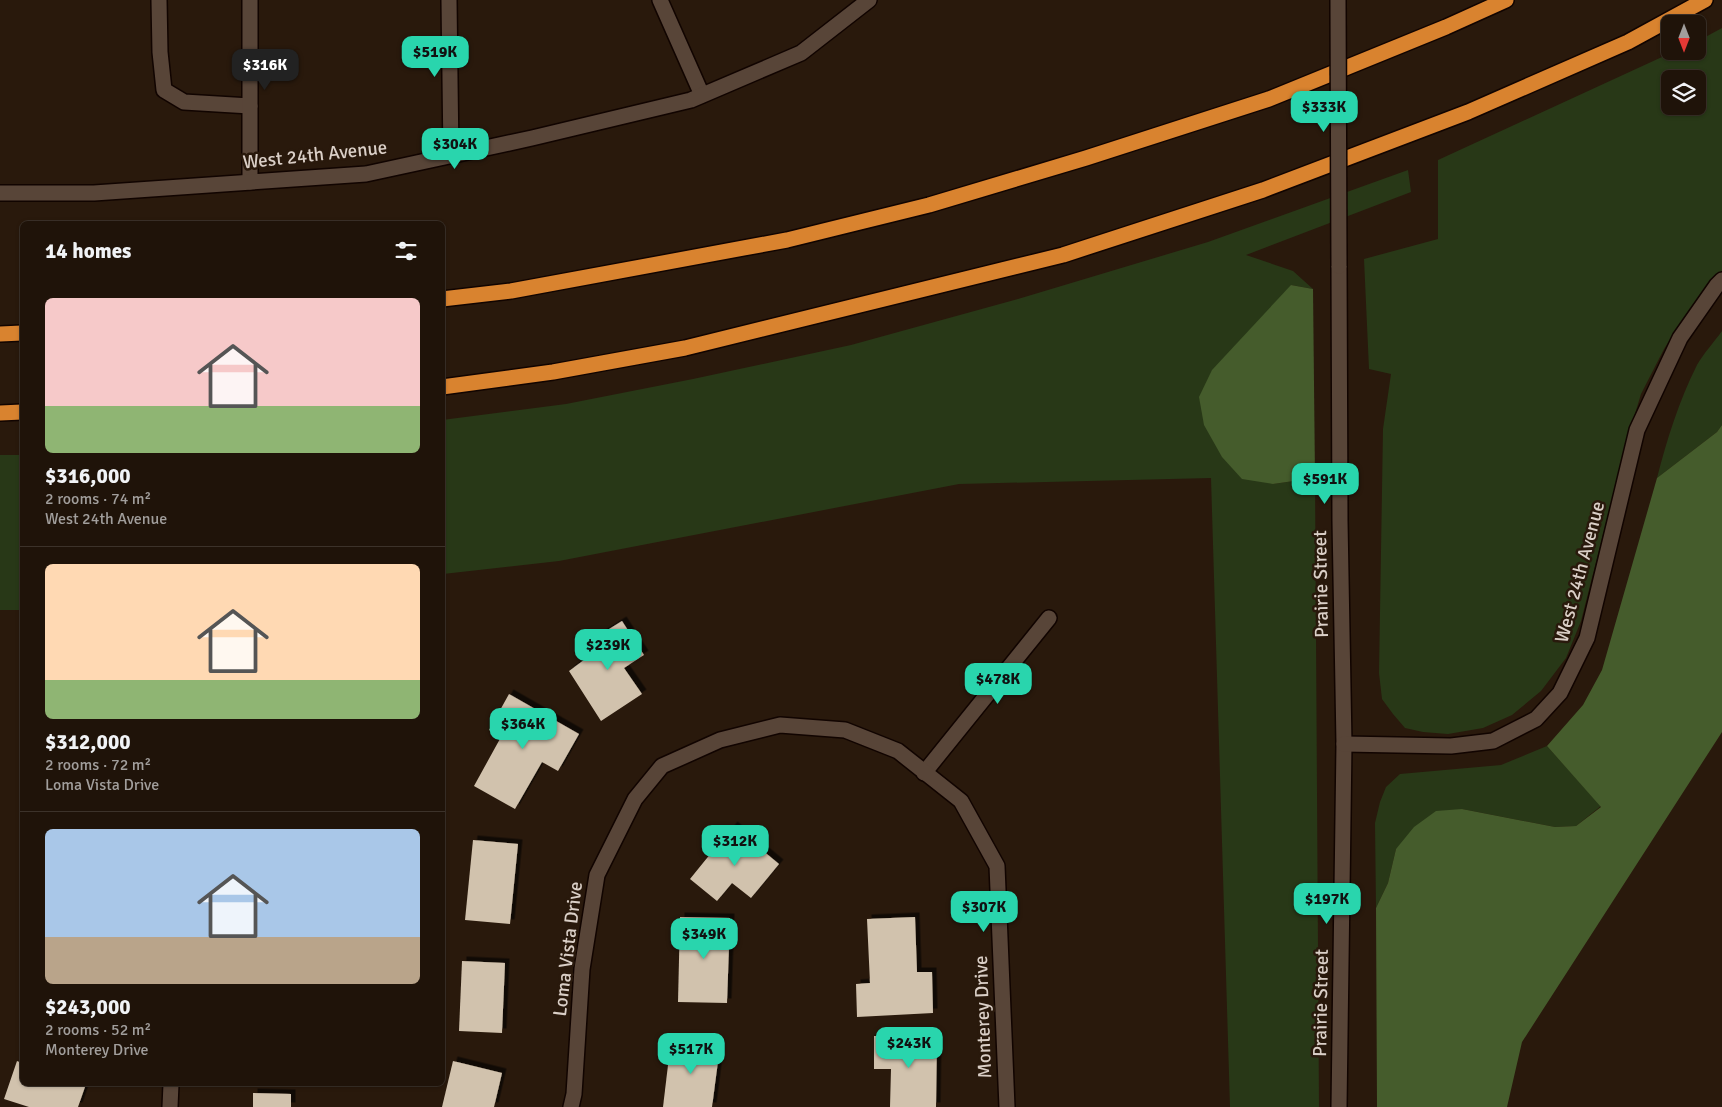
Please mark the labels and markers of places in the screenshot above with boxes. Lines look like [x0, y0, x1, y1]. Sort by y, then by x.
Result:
pin: $519K [400, 36, 470, 78]
pin: $316K [230, 48, 300, 91]
pin: $333K [1289, 90, 1359, 133]
pin: $304K [420, 128, 490, 170]
pin: $591K [1290, 462, 1360, 505]
pin: $239K [573, 628, 643, 671]
pin: $478K [963, 662, 1033, 705]
pin: $364K [488, 708, 558, 750]
pin: $312K [700, 824, 770, 867]
pin: $197K [1292, 882, 1362, 925]
pin: $307K [949, 890, 1019, 933]
pin: $349K [669, 918, 739, 960]
pin: $243K [874, 1026, 944, 1069]
pin: $517K [656, 1032, 726, 1075]

